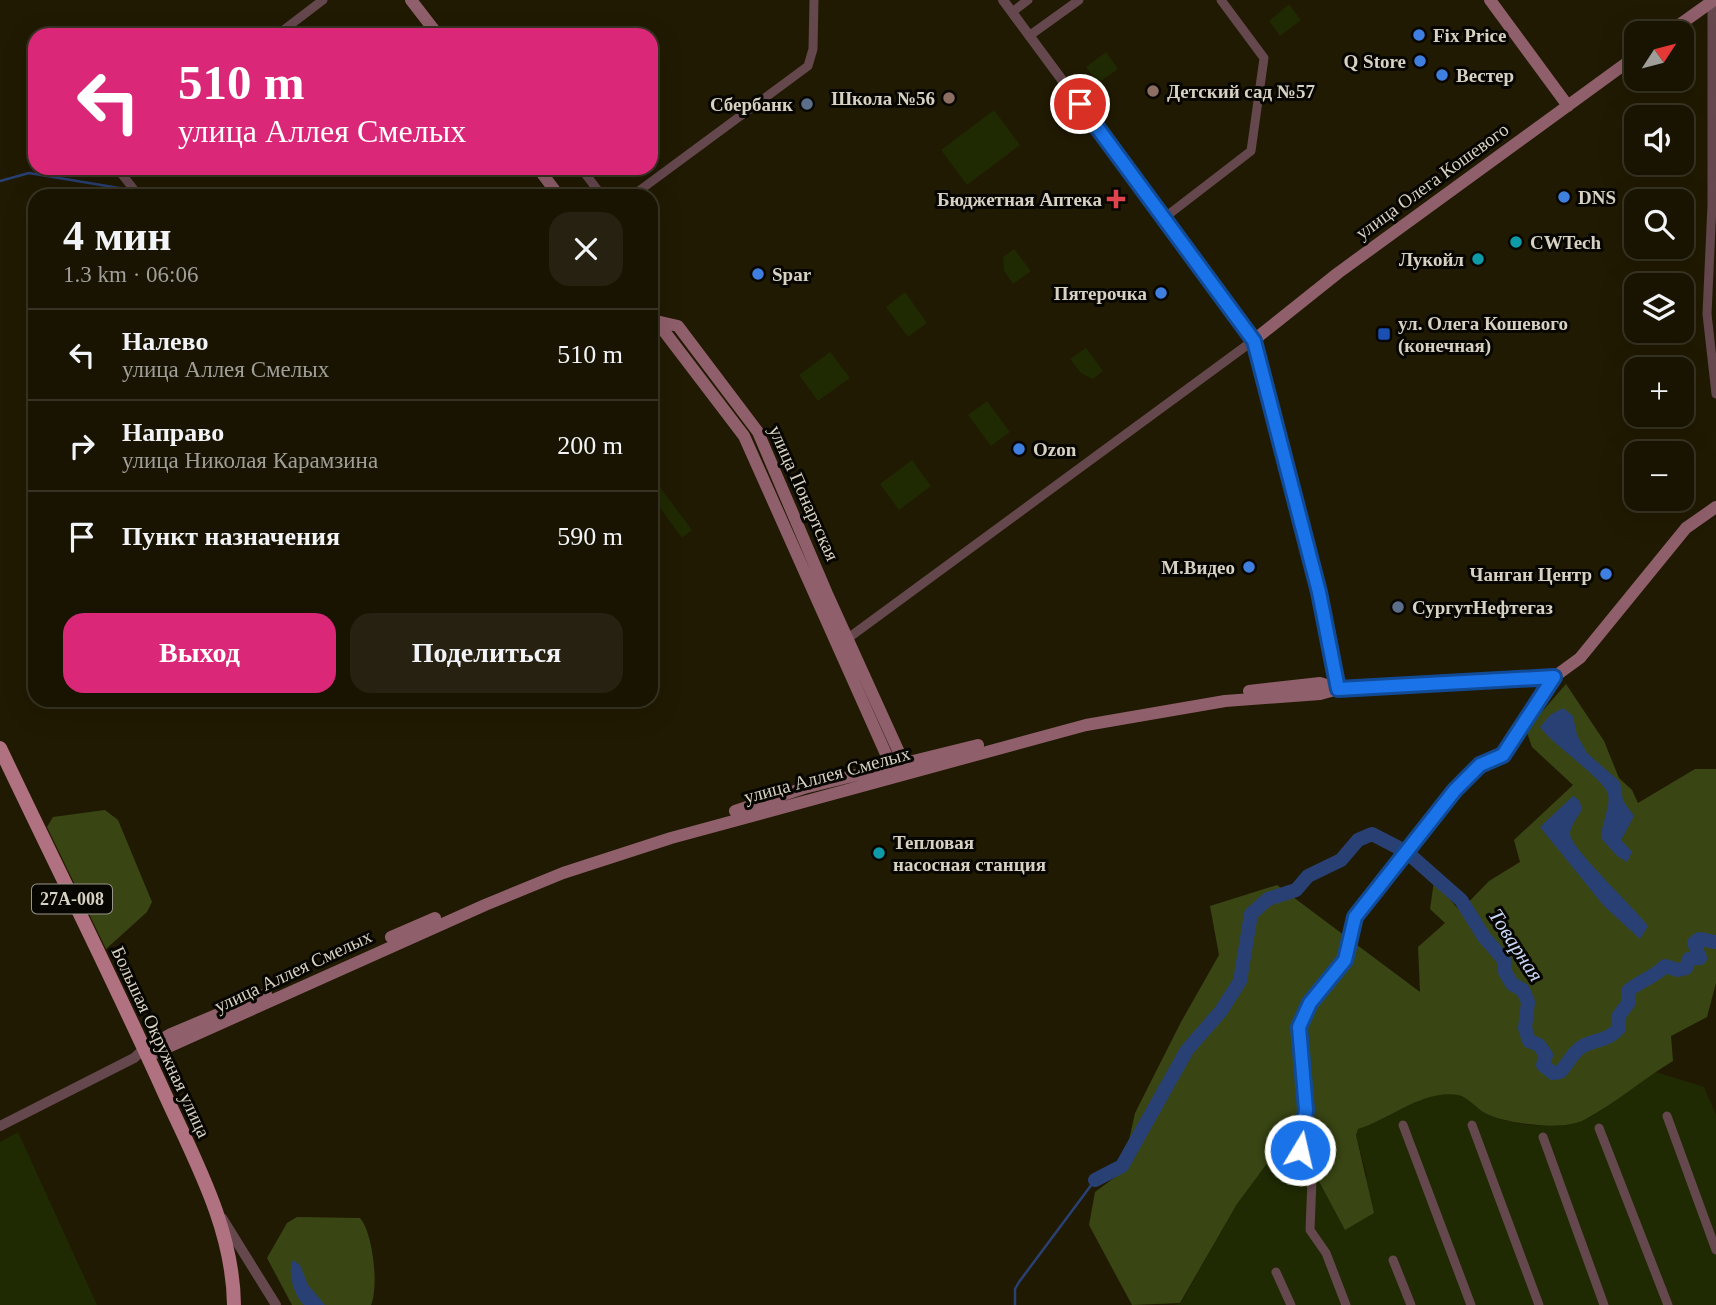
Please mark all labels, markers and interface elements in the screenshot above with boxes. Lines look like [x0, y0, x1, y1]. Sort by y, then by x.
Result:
north arrow [1624, 21, 1694, 91]
map controls [1624, 21, 1694, 511]
place label: Fix Price [1433, 25, 1506, 46]
marker: Fix Price [1411, 27, 1427, 43]
place label: Q Store [1344, 51, 1406, 72]
marker: Q Store [1412, 53, 1428, 69]
text: 510 m [178, 55, 305, 110]
icon: left [63, 56, 154, 147]
place label: Вестер [1456, 65, 1514, 86]
marker: Вестер [1434, 67, 1450, 83]
pin [1050, 74, 1110, 134]
place label: Детский сад №57 [1167, 81, 1315, 102]
marker: Детский сад №57 [1145, 83, 1161, 99]
icon: arrive [1061, 85, 1099, 123]
place label: Школа №56 [831, 88, 935, 109]
marker: Школа №56 [941, 90, 957, 106]
place label: Сбербанк [710, 94, 793, 115]
marker: Сбербанк [799, 96, 815, 112]
button: sound [1624, 105, 1694, 175]
text: улица Аллея Смелых [178, 113, 466, 149]
street label: улица Олега Кошевого [1352, 119, 1512, 243]
place label: DNS [1578, 187, 1616, 208]
place label: Бюджетная Аптека [937, 189, 1102, 210]
marker: DNS [1556, 189, 1572, 205]
button: search [1624, 189, 1694, 259]
marker: Бюджетная Аптека [1108, 191, 1124, 207]
button: close [549, 212, 623, 286]
text: 4 мин [63, 213, 172, 259]
place label: CWTech [1530, 232, 1602, 253]
marker: CWTech [1508, 234, 1524, 250]
place label: Лукойл [1399, 249, 1464, 270]
marker: Лукойл [1470, 251, 1486, 267]
text: 1.3 km · 06:06 [63, 262, 198, 287]
place label: Spar [772, 264, 812, 285]
marker: Spar [750, 266, 766, 282]
button: layers [1624, 273, 1694, 343]
place label: Пятерочка [1054, 283, 1147, 304]
marker: Пятерочка [1153, 285, 1169, 301]
place label: ул. Олега Кошевого (конечная) [1398, 313, 1568, 357]
marker: ул. Олега Кошевого (конечная) [1376, 326, 1392, 342]
text: Налево [122, 327, 208, 356]
icon: left [63, 336, 101, 374]
text: 510 m [557, 340, 623, 369]
text: улица Аллея Смелых [122, 357, 329, 382]
button: + [1624, 357, 1694, 427]
text: Направо [122, 418, 224, 447]
street label: улица Понартская [765, 422, 843, 564]
icon: right [63, 427, 101, 465]
text: 200 m [557, 431, 623, 460]
place label: Ozon [1033, 439, 1077, 460]
marker: Ozon [1011, 441, 1027, 457]
button: − [1624, 441, 1694, 511]
text: улица Николая Карамзина [122, 448, 378, 473]
icon: arrive [63, 518, 101, 556]
text: Пункт назначения [122, 522, 340, 551]
text: 590 m [557, 522, 623, 551]
place label: M.Видео [1161, 557, 1235, 578]
marker: M.Видео [1241, 559, 1257, 575]
place label: Чанган Центр [1469, 564, 1592, 585]
marker: Чанган Центр [1598, 566, 1614, 582]
place label: СургутНефтегаз [1412, 597, 1553, 618]
marker: СургутНефтегаз [1390, 599, 1406, 615]
button: Выход [63, 613, 336, 693]
button: Поделиться [350, 613, 623, 693]
street label: улица Аллея Смелых [742, 743, 913, 807]
place label: Тепловая насосная станция [893, 832, 1046, 875]
marker: Тепловая насосная станция [871, 845, 887, 861]
road number: 27А-008 [32, 884, 112, 914]
water label: Товарная [1484, 904, 1548, 986]
street label: улица Аллея Смелых [211, 925, 375, 1017]
street label: Большая Окружная улица [107, 943, 215, 1141]
position arrow [1263, 1113, 1337, 1187]

